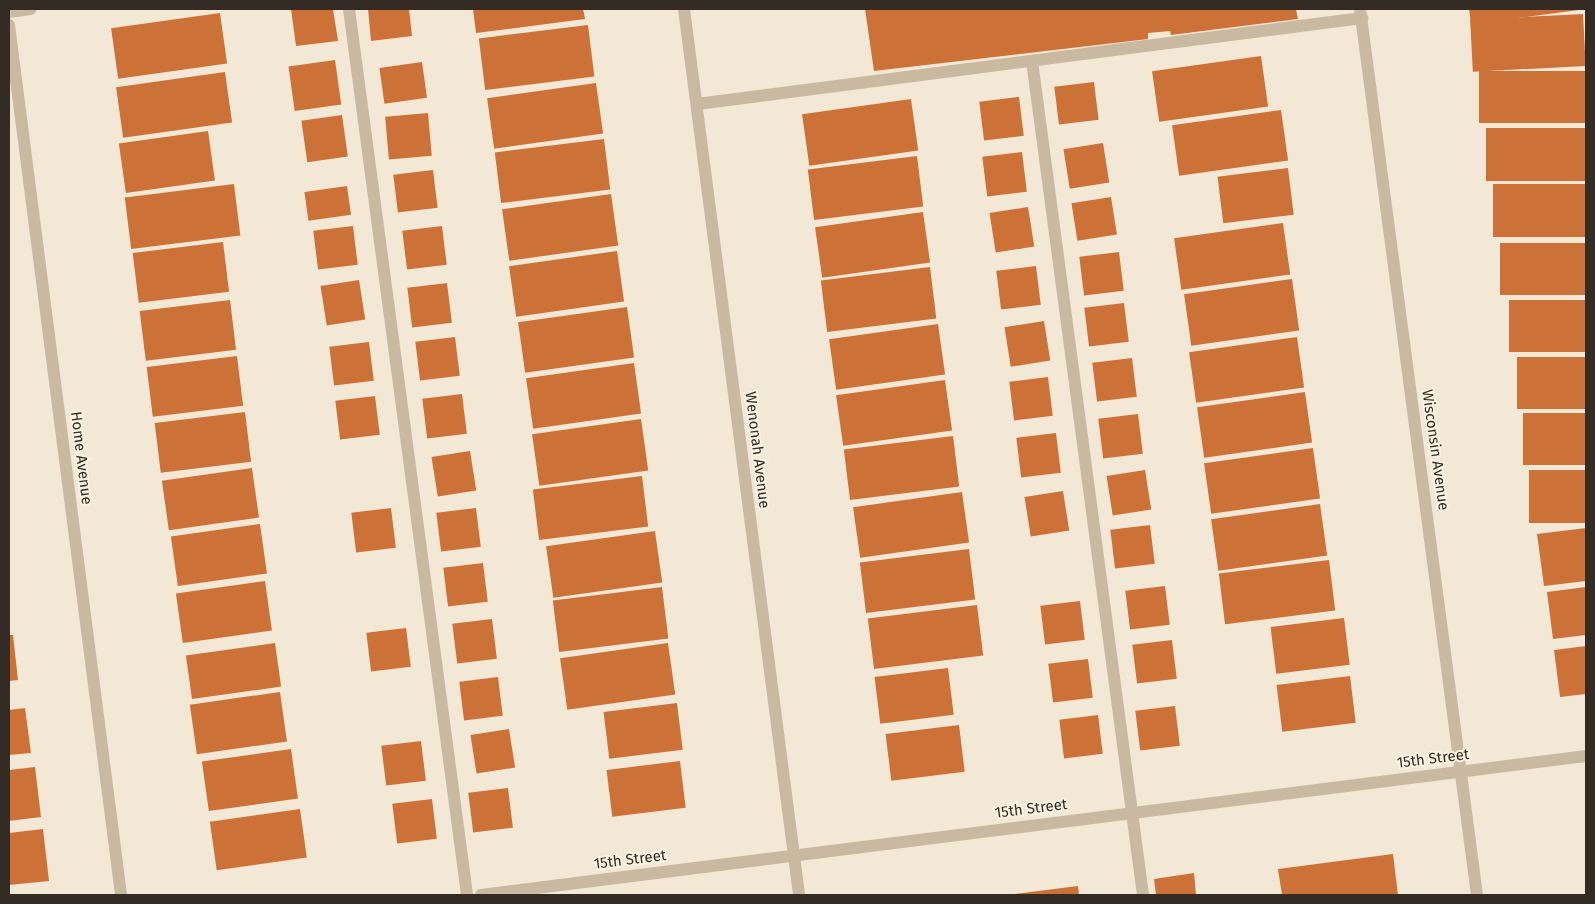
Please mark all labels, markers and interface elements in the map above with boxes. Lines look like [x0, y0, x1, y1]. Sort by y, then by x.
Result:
street label: Wisconsin Avenue [1418, 388, 1452, 512]
street label: Wenonah Avenue [741, 391, 773, 509]
street label: Home Avenue [66, 410, 96, 506]
street label: 15th Street [1396, 746, 1470, 772]
street label: 15th Street [994, 796, 1068, 822]
street label: 15th Street [593, 847, 667, 873]

